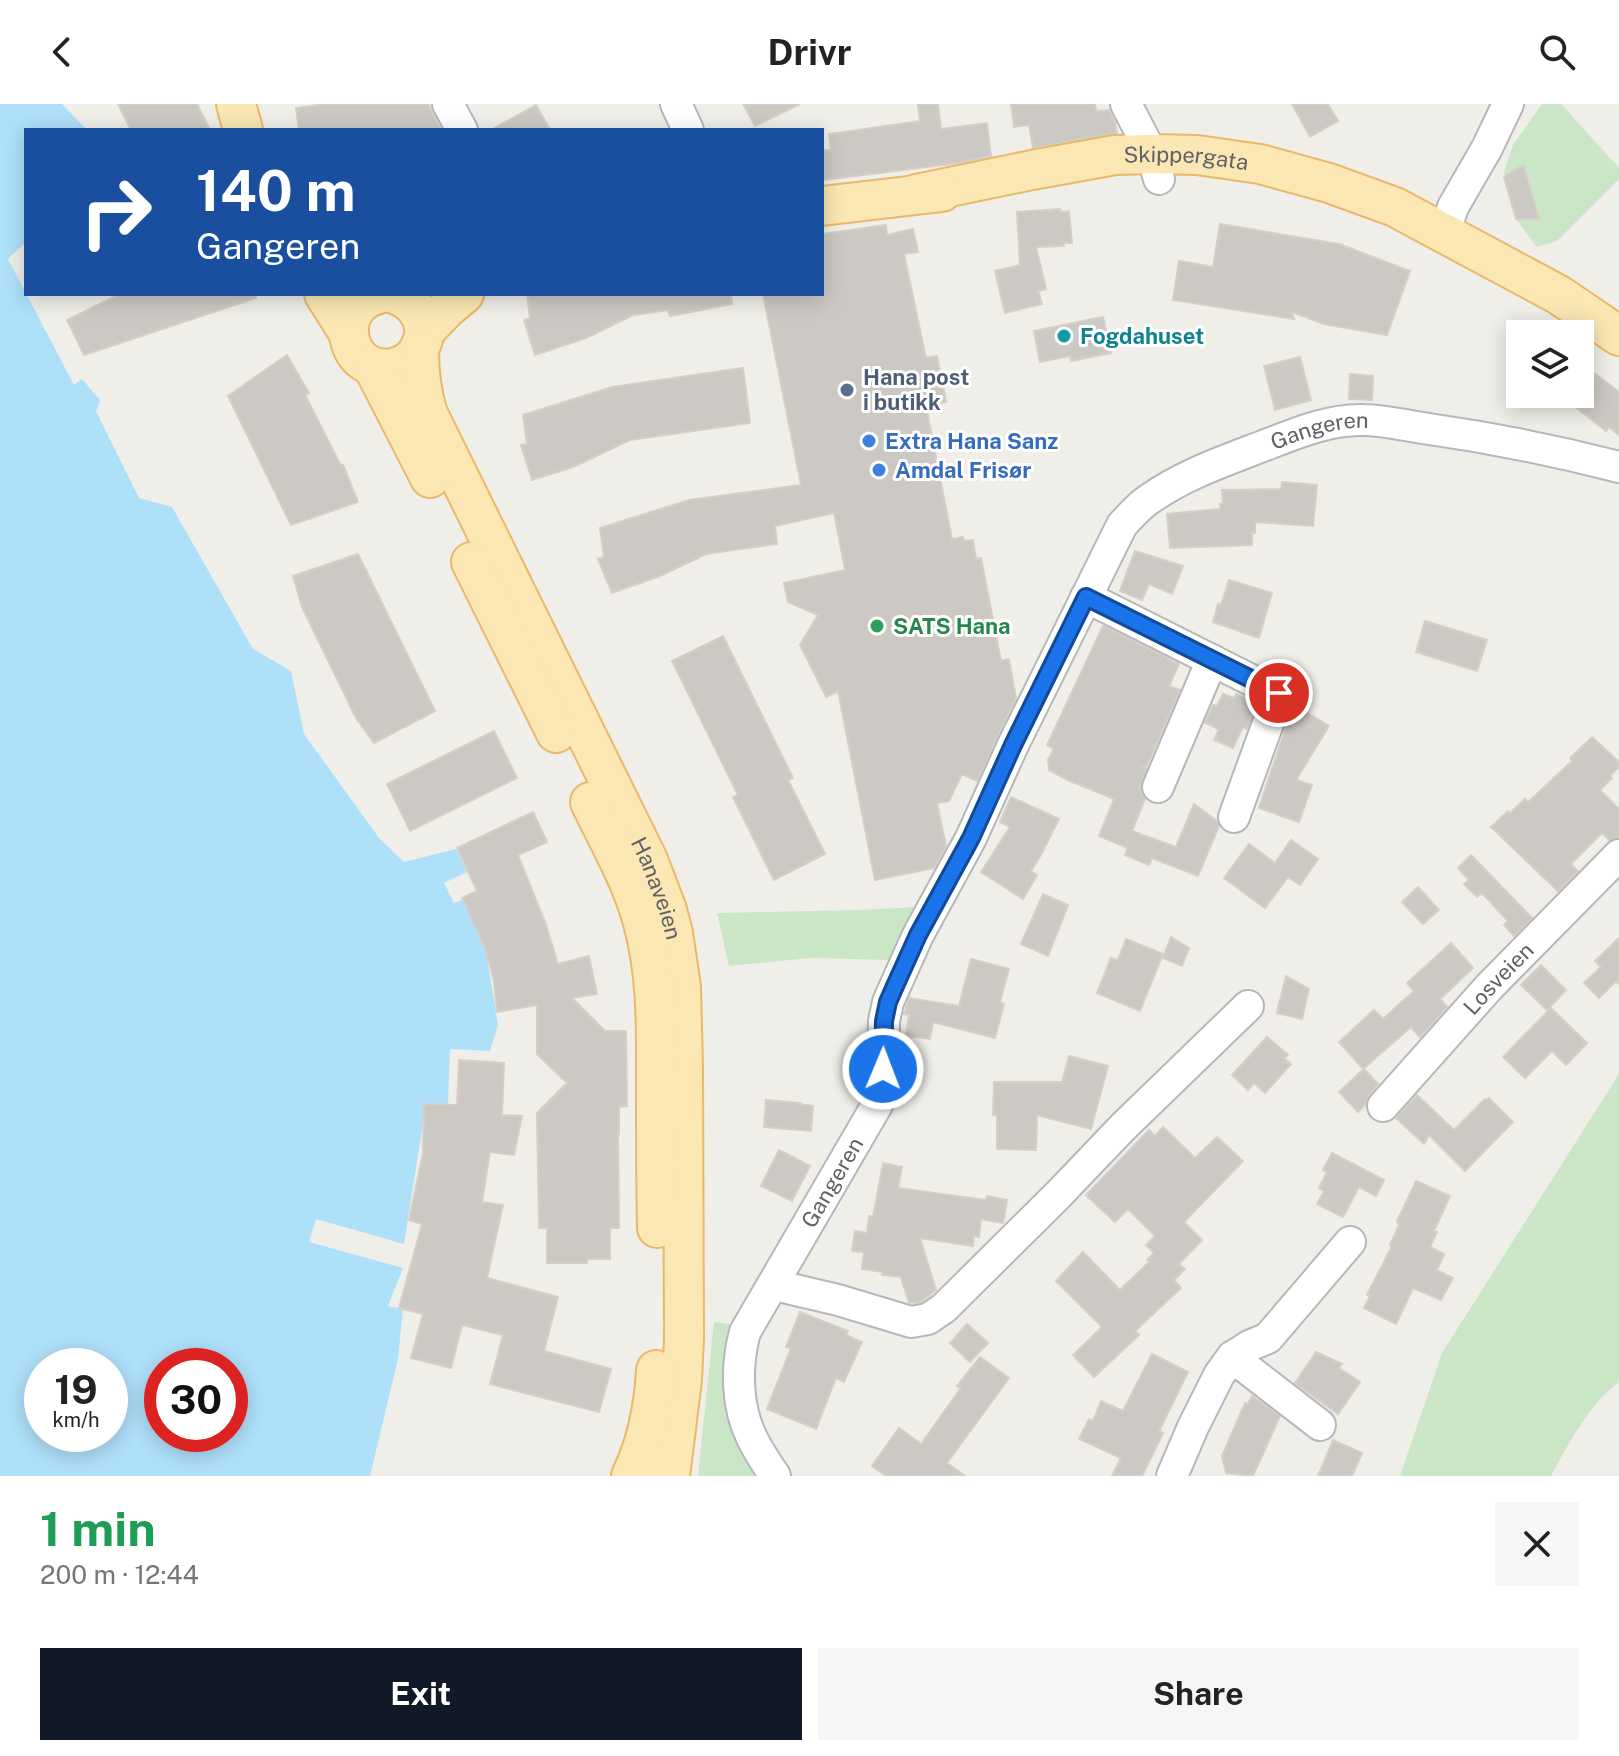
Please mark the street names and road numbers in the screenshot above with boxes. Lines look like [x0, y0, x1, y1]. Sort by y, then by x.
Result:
street label: Skippergata [1123, 141, 1250, 175]
street label: Gangeren [1267, 407, 1369, 455]
street label: Hanaveien [626, 833, 687, 942]
street label: Losveien [1458, 937, 1539, 1020]
street label: Gangeren [796, 1132, 868, 1232]

